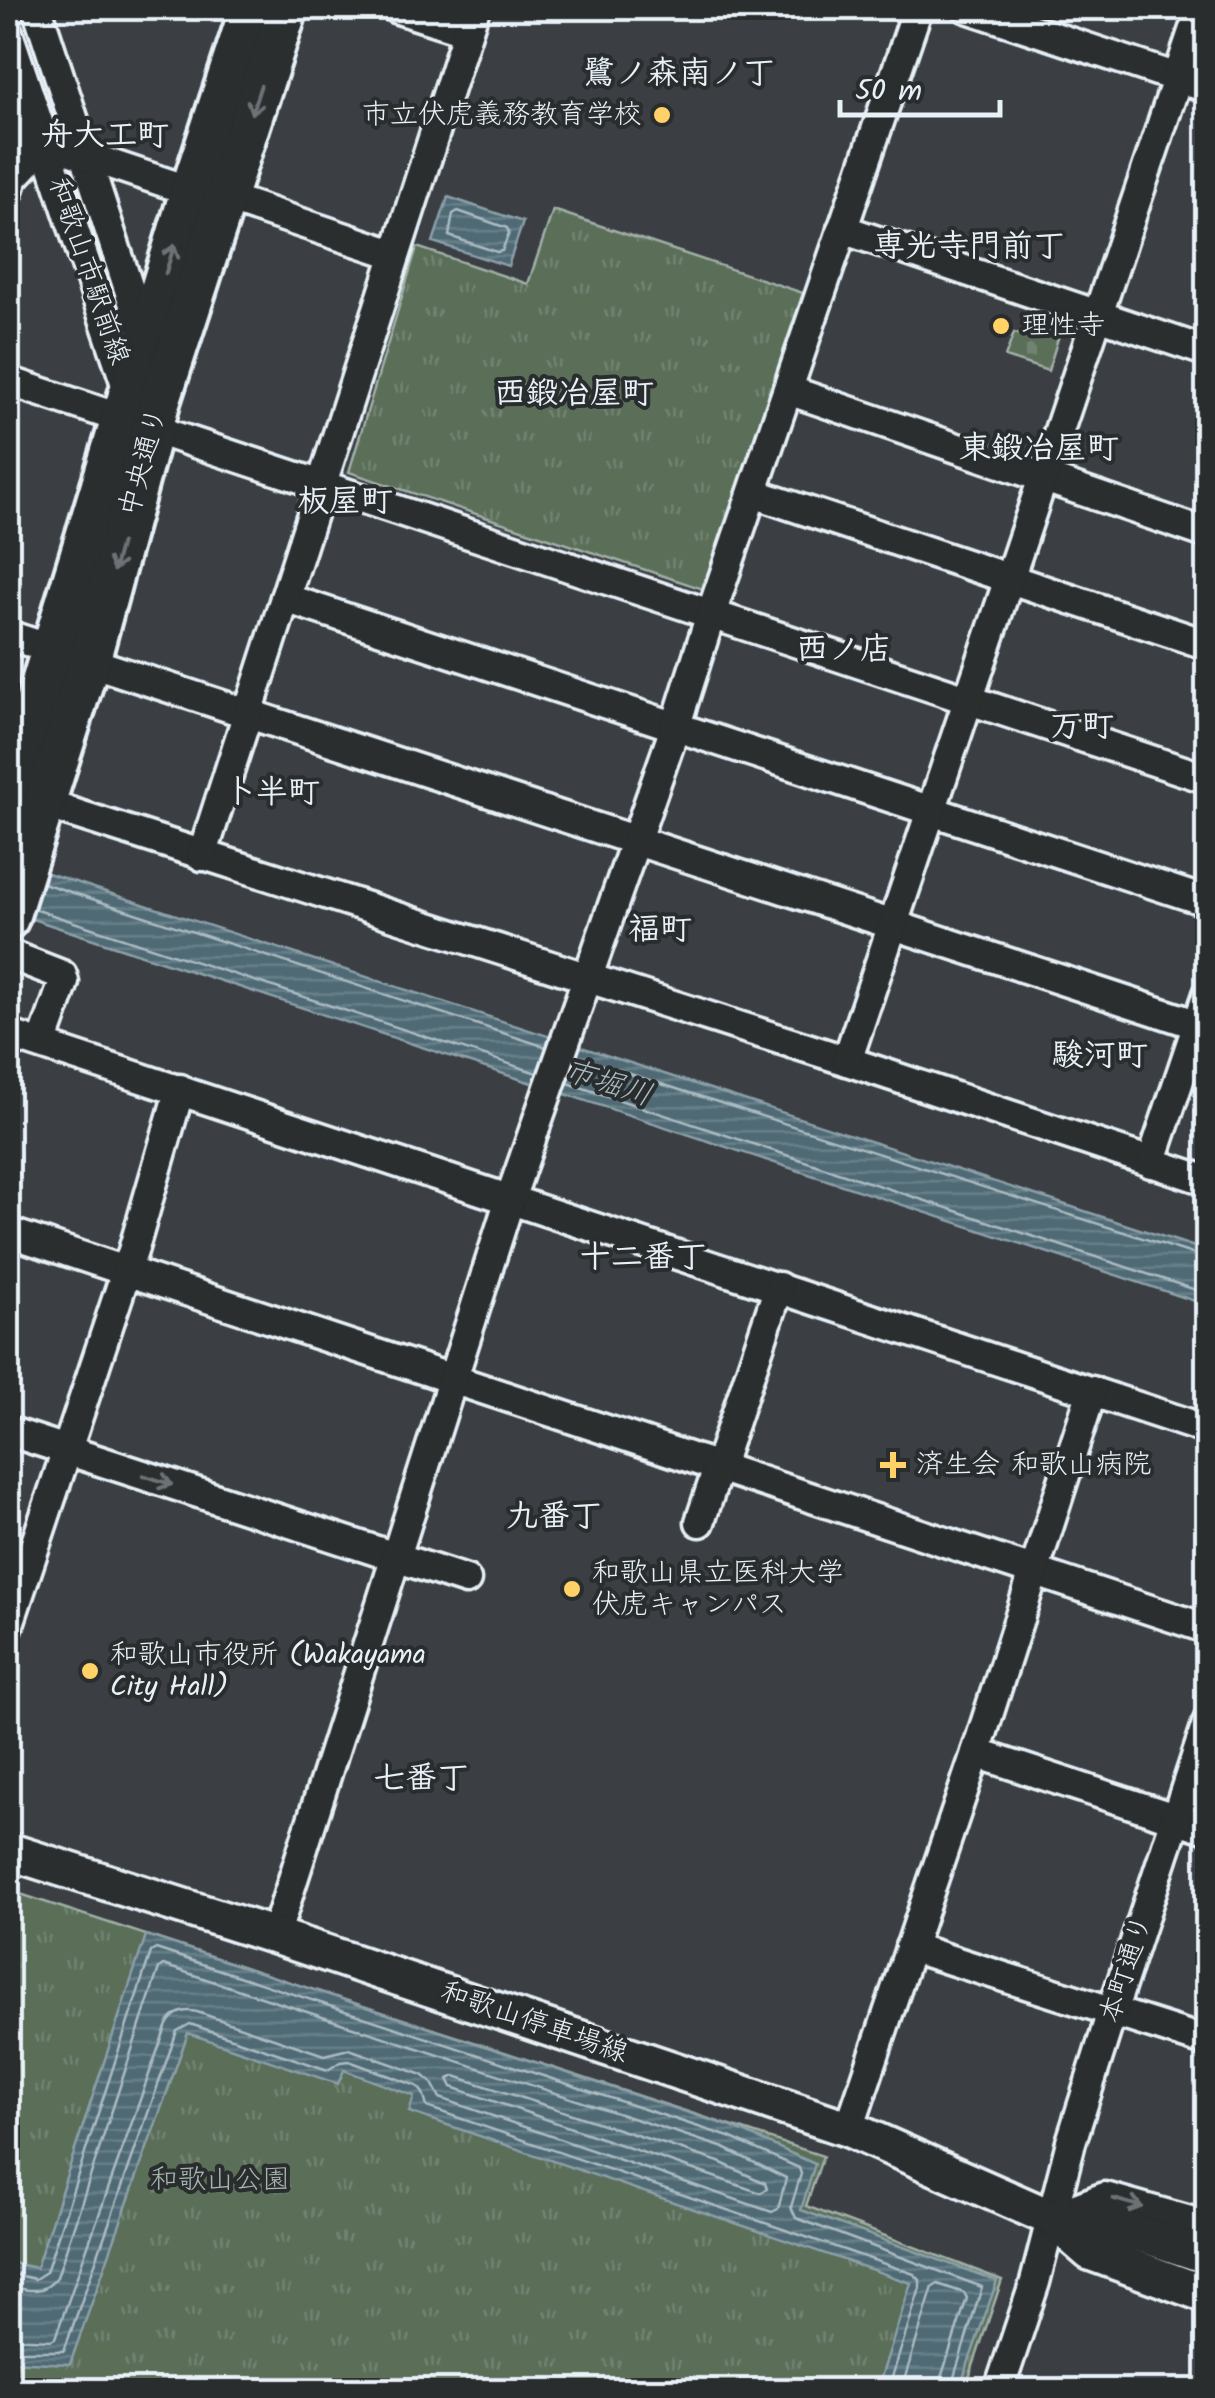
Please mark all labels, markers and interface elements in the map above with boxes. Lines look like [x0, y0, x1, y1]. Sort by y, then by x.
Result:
district label: 鷺ノ森南ノ丁 [583, 49, 775, 100]
scale bar [840, 55, 1000, 117]
text: 50 m [855, 68, 922, 116]
one-way arrow [246, 84, 264, 115]
place label: 市立伏虎義務教育学校 [362, 93, 642, 138]
marker: 市立伏虎義務教育学校 [651, 104, 673, 126]
district label: 舟大工町 [41, 111, 169, 162]
street label: 和歌山市駅前線 [35, 171, 141, 371]
district label: 専光寺門前丁 [873, 222, 1065, 273]
one-way arrow [162, 244, 180, 275]
place label: 理性寺 [1021, 304, 1105, 349]
marker: 理性寺 [990, 315, 1012, 337]
district label: 西鍛冶屋町 [494, 369, 654, 420]
street label: 中央通り [108, 402, 180, 522]
district label: 東鍛冶屋町 [959, 424, 1119, 475]
district label: 板屋町 [297, 477, 393, 528]
one-way arrow [107, 541, 126, 573]
district label: 西ノ店 [796, 625, 892, 676]
district label: 万町 [1050, 702, 1114, 753]
district label: 卜半町 [224, 768, 320, 819]
district label: 福町 [628, 905, 692, 956]
district label: 駿河町 [1052, 1031, 1148, 1082]
water label: 市堀川 [558, 1047, 658, 1121]
district label: 十二番丁 [579, 1233, 707, 1284]
place label: 済生会 和歌山病院 [916, 1443, 1151, 1488]
marker: 済生会 和歌山病院 [880, 1452, 906, 1478]
one-way arrow [141, 1472, 173, 1490]
district label: 九番丁 [506, 1492, 602, 1543]
place label: 和歌山県立医科大学 伏虎キャンパス [592, 1551, 844, 1628]
marker: 和歌山県立医科大学 伏虎キャンパス [561, 1578, 583, 1600]
place label: 和歌山市役所 (Wakayama City Hall) [110, 1633, 426, 1710]
marker: 和歌山市役所 (Wakayama City Hall) [79, 1660, 101, 1682]
district label: 七番丁 [373, 1754, 469, 1805]
street label: 本町通り [1088, 1909, 1166, 2029]
street label: 和歌山停車場線 [434, 1970, 634, 2076]
park label: 和歌山公園 [150, 2158, 290, 2203]
one-way arrow [1112, 2195, 1144, 2214]

